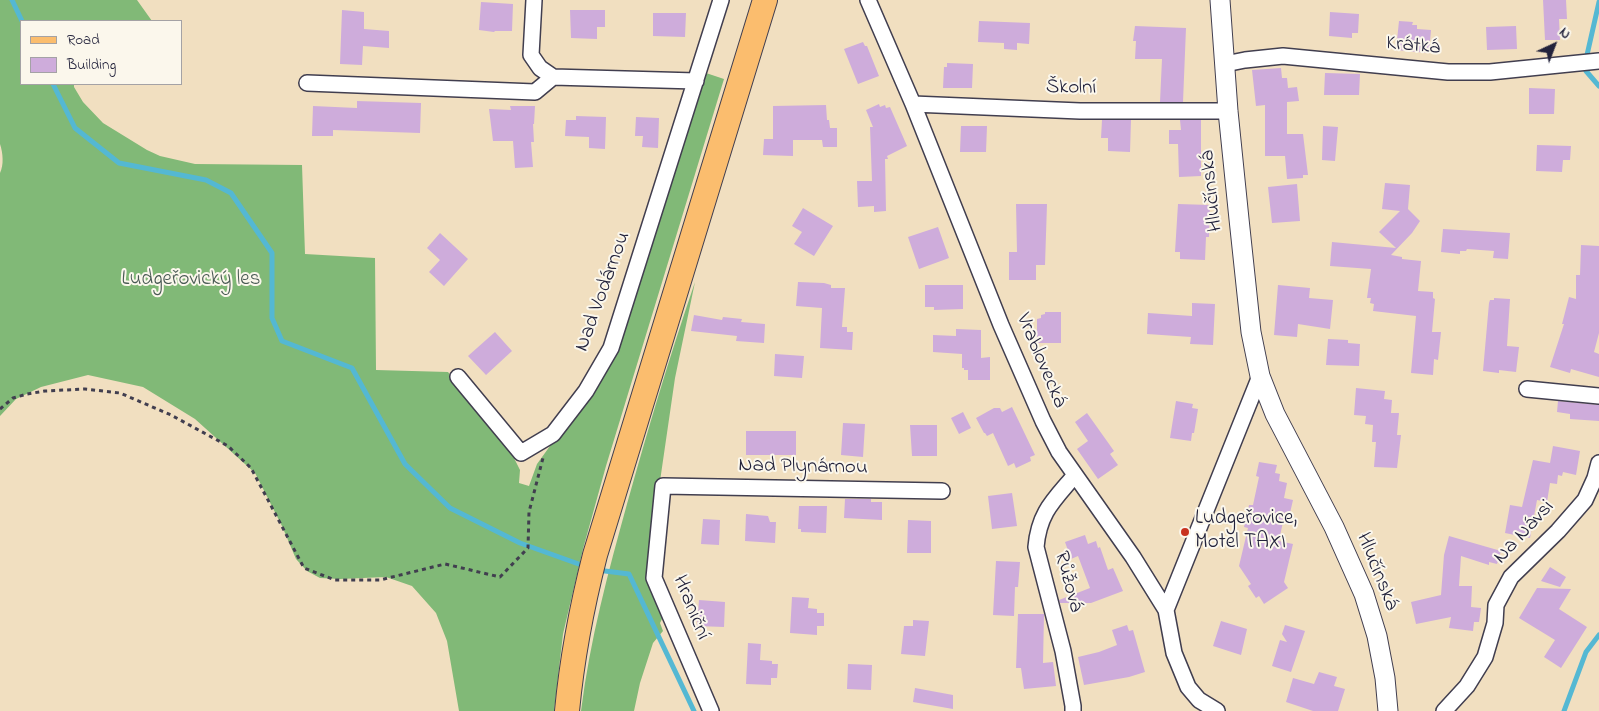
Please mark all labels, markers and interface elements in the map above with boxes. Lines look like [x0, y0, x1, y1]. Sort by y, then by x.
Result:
legend [20, 20, 182, 85]
north arrow [1529, 20, 1579, 70]
text: N [1554, 23, 1575, 45]
text: Road [67, 29, 100, 51]
street label: Krátká [1385, 32, 1441, 62]
text: Building [67, 54, 116, 76]
street label: Školní [1045, 76, 1097, 102]
street label: Hlučínská [1196, 149, 1230, 233]
street label: Nad Vodárnou [571, 229, 637, 355]
park label: Ludgeřovický les [122, 268, 260, 294]
street label: Vrablovecká [1009, 310, 1071, 412]
street label: Nad Plynárnou [738, 454, 868, 482]
street label: Na Návsi [1489, 496, 1561, 570]
place label: Ludgeřovice, Motel TAXI [1195, 507, 1297, 557]
marker: Ludgeřovice, Motel TAXI [1179, 526, 1191, 538]
street label: Hlučínská [1349, 529, 1403, 615]
street label: Růžová [1047, 549, 1087, 615]
street label: Hraniční [666, 572, 714, 644]

